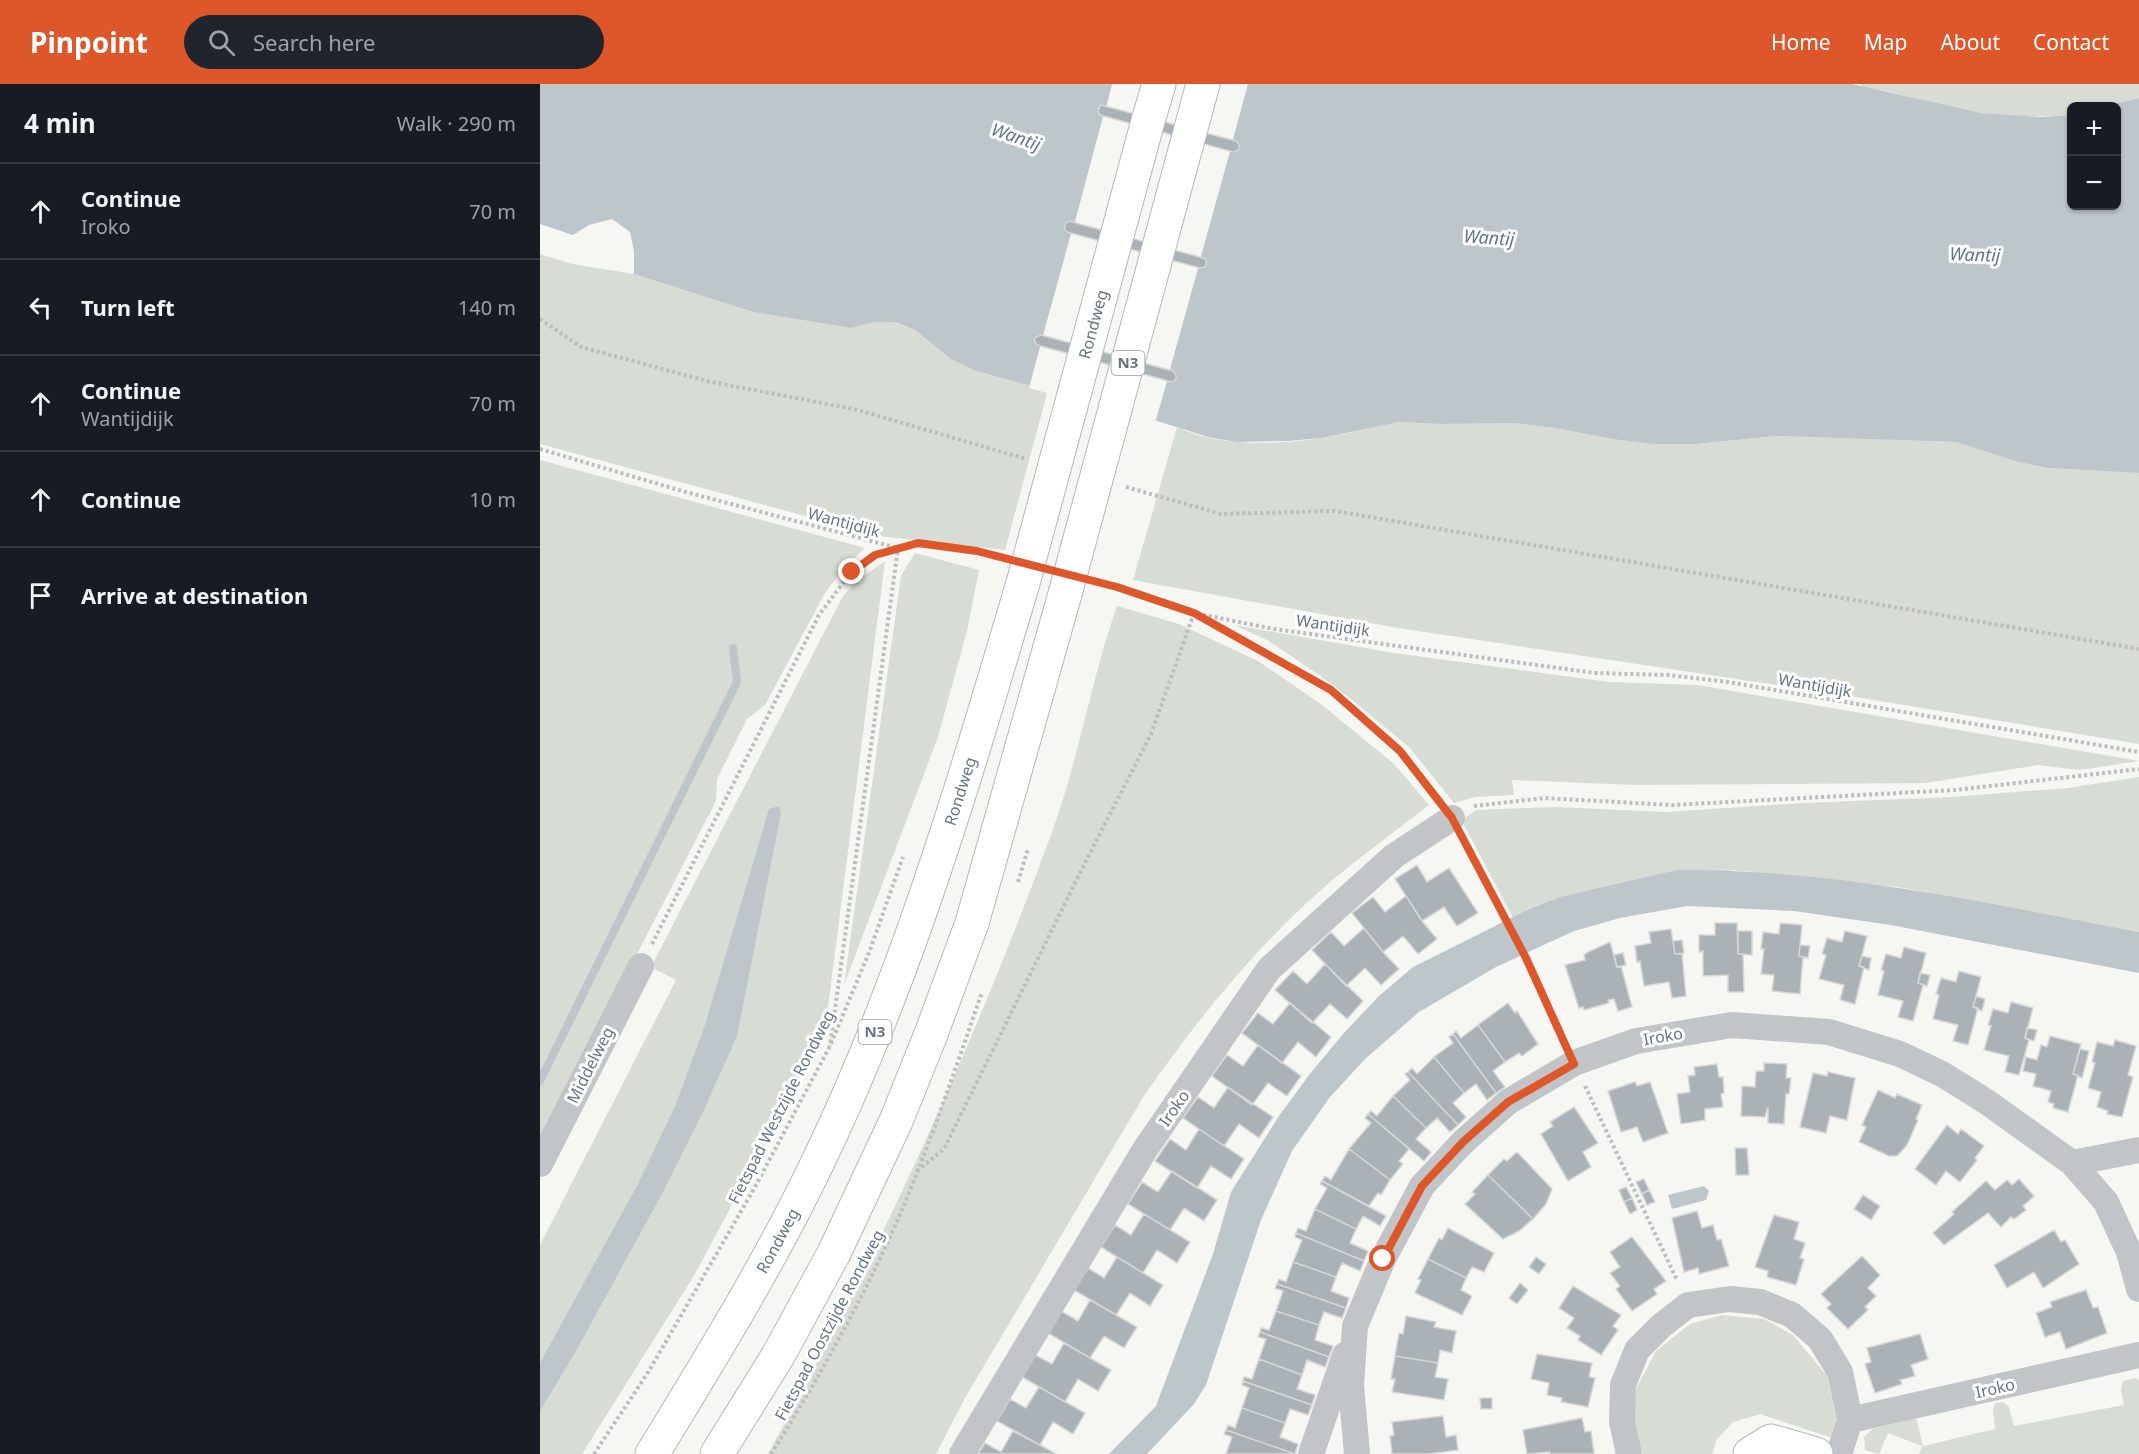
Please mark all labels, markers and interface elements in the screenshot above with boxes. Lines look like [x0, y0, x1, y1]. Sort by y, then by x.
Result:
search box [184, 15, 604, 69]
text: Pinpoint [30, 23, 148, 61]
icon: search [205, 26, 238, 59]
text: Search here [253, 27, 375, 57]
text: Home [1771, 28, 1831, 56]
text: Map [1864, 28, 1907, 56]
text: About [1940, 28, 2000, 56]
text: Contact [2033, 28, 2109, 56]
map controls [2067, 102, 2121, 210]
button: + [2067, 102, 2121, 156]
text: 4 min [24, 105, 96, 141]
text: Walk · 290 m [397, 110, 516, 137]
water label: Wantij [988, 116, 1045, 156]
button: − [2067, 156, 2121, 210]
text: Continue [81, 183, 181, 213]
icon: ahead [24, 195, 57, 228]
text: 70 m [469, 198, 516, 225]
text: Iroko [81, 213, 131, 240]
water label: Wantij [1463, 223, 1516, 251]
water label: Wantij [1949, 241, 2001, 267]
street label: Rondweg [1073, 287, 1113, 361]
icon: left [24, 291, 57, 324]
text: Turn left [81, 292, 175, 322]
text: 140 m [458, 294, 516, 321]
road number: N3 [1112, 351, 1144, 375]
text: Continue [81, 375, 181, 405]
icon: ahead [24, 387, 57, 420]
text: 70 m [469, 390, 516, 417]
text: Wantijdijk [81, 405, 174, 432]
icon: ahead [24, 483, 57, 516]
text: Continue [81, 484, 181, 514]
text: 10 m [469, 486, 516, 513]
street label: Wantijdijk [805, 502, 883, 542]
route end [838, 558, 864, 584]
icon: arrive [24, 579, 57, 612]
text: Arrive at destination [81, 580, 308, 610]
street label: Wantijdijk [1295, 609, 1372, 641]
street label: Wantijdijk [1777, 668, 1854, 702]
street label: Rondweg [939, 754, 981, 828]
street label: Fietspad Westzijde Rondweg [723, 1007, 839, 1207]
road number: N3 [858, 1020, 892, 1044]
street label: Iroko [1642, 1022, 1684, 1050]
street label: Middelweg [561, 1023, 619, 1107]
street label: Iroko [1154, 1085, 1194, 1131]
street label: Rondweg [751, 1204, 804, 1277]
street label: Fietspad Oostzijde Rondweg [769, 1226, 889, 1424]
route start [1369, 1245, 1395, 1271]
street label: Iroko [1973, 1373, 2017, 1403]

